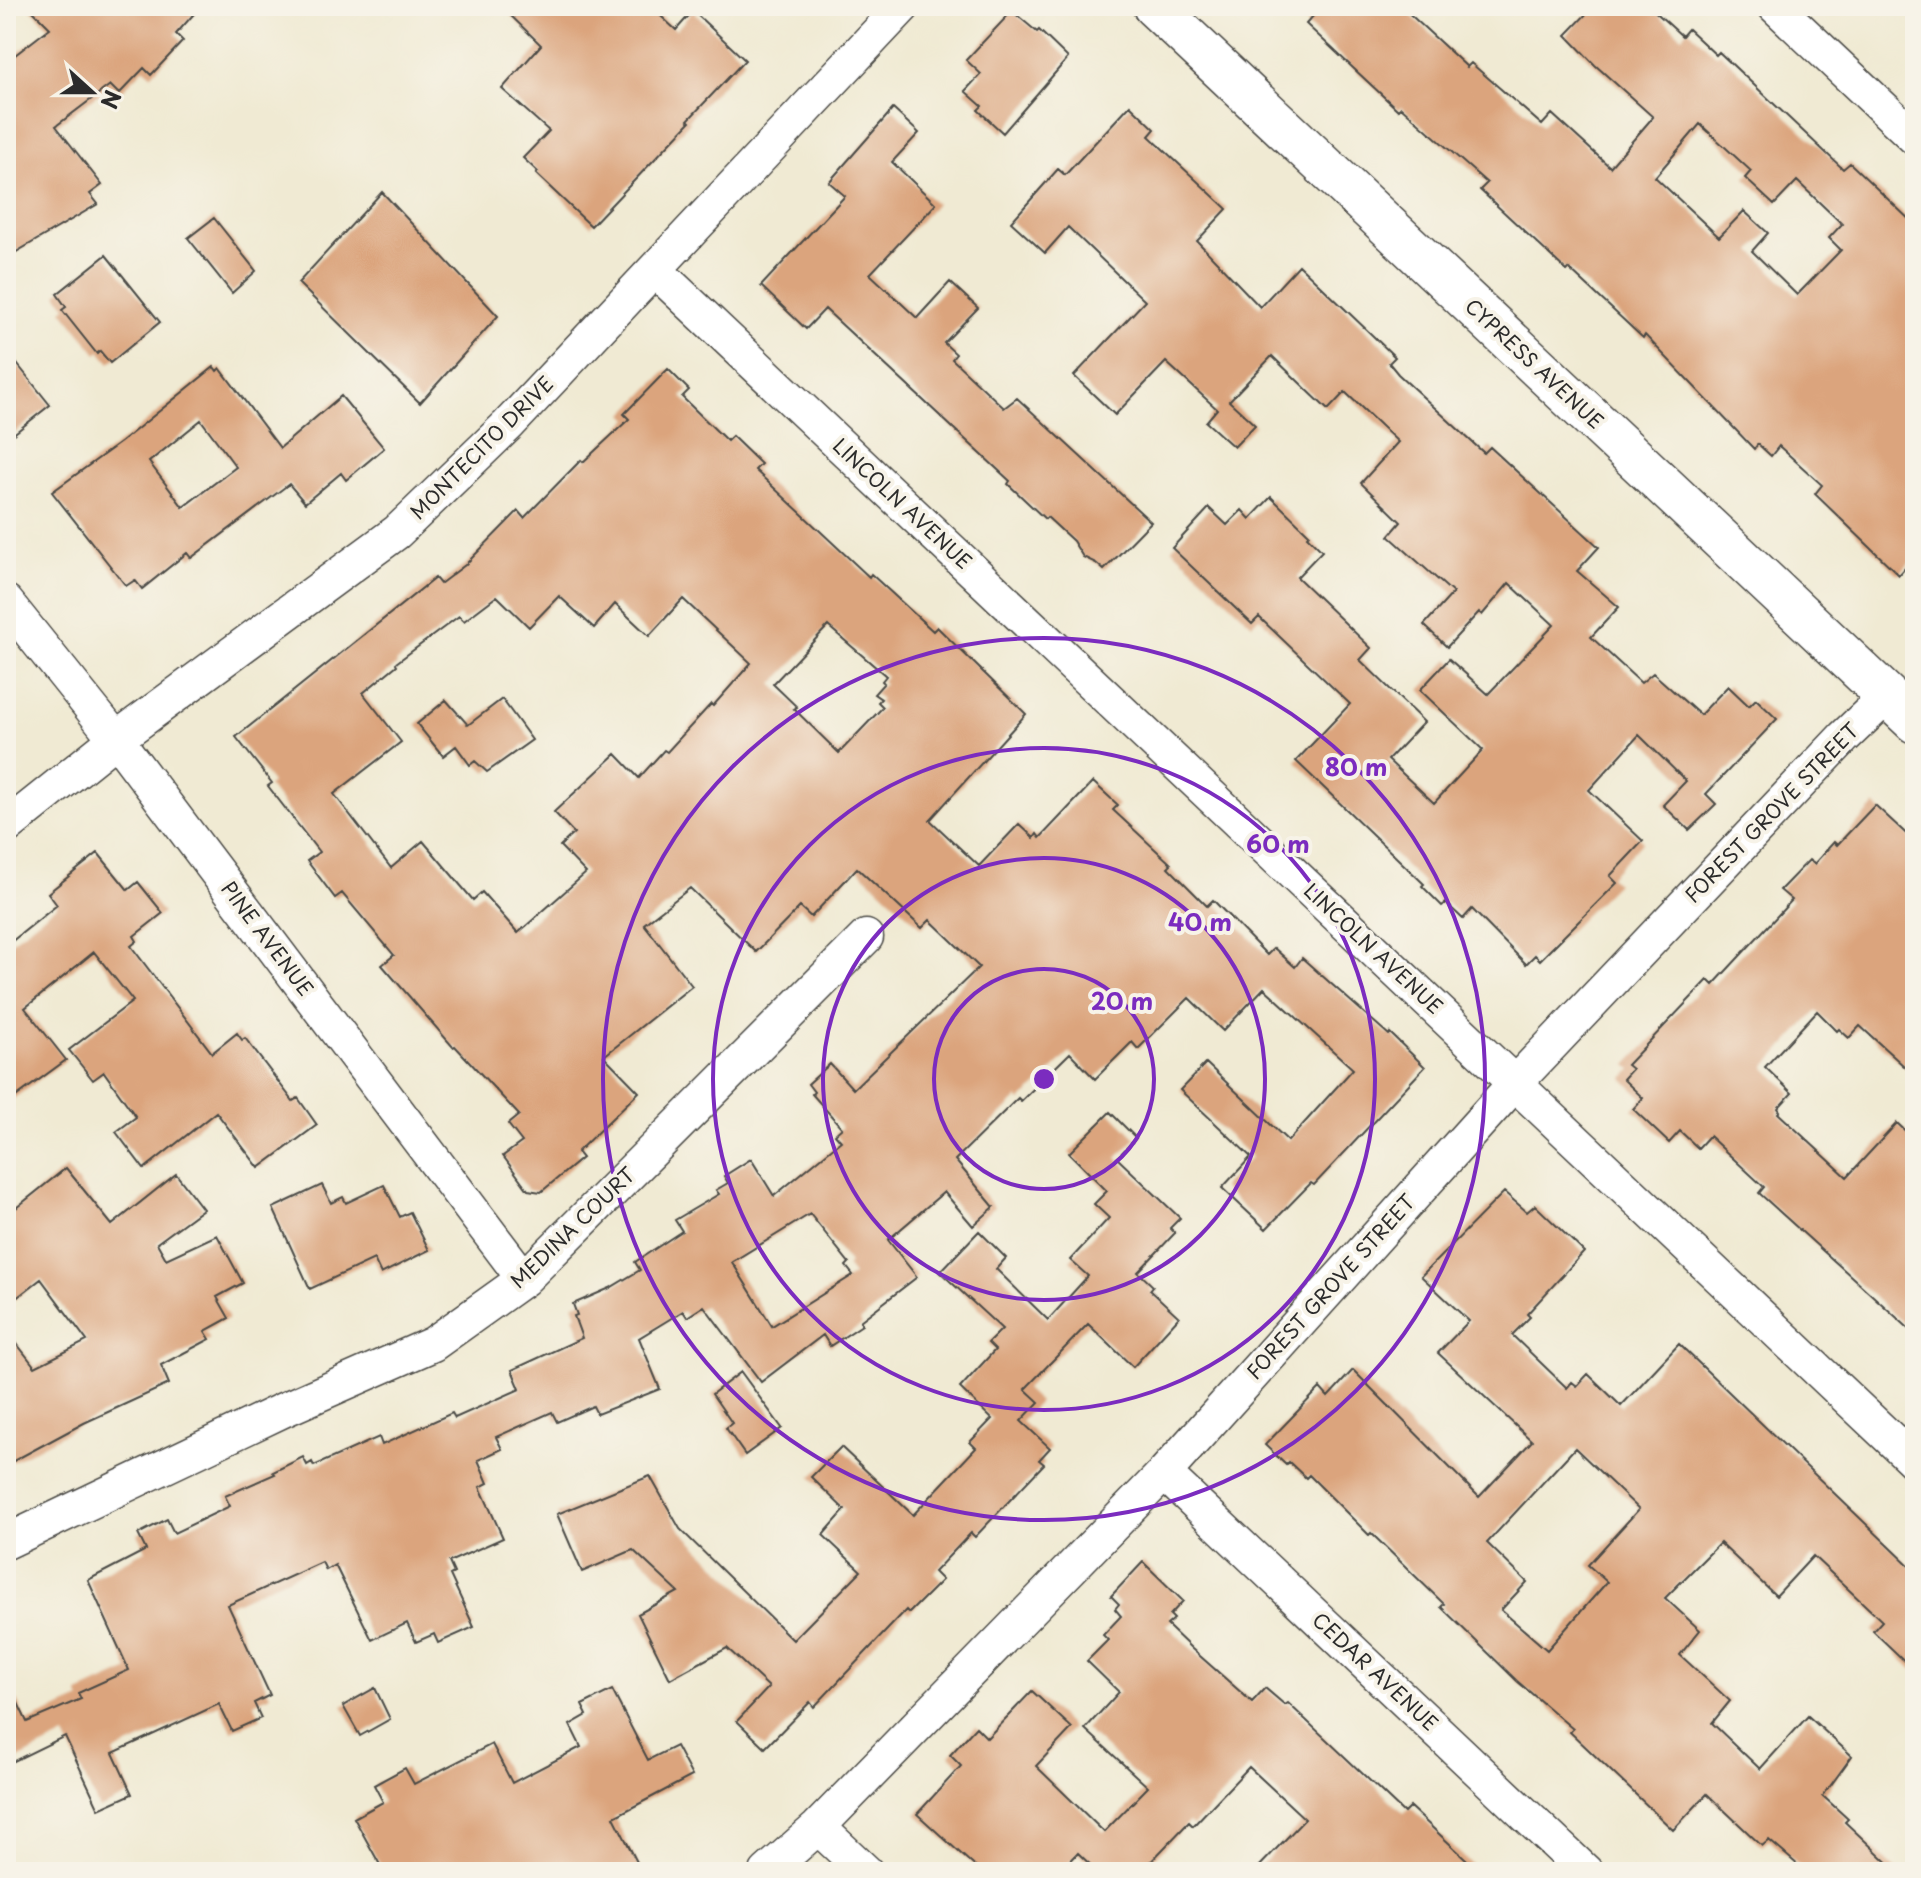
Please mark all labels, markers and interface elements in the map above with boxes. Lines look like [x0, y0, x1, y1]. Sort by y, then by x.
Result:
north arrow [52, 52, 132, 132]
text: N [94, 86, 131, 114]
street label: CYPRESS AVENUE [1459, 291, 1611, 435]
street label: MONTECITO DRIVE [403, 369, 560, 526]
street label: LINCOLN AVENUE [826, 431, 979, 576]
street label: FOREST GROVE STREET [1677, 715, 1866, 909]
text: 80 m [1325, 748, 1387, 784]
text: 60 m [1246, 825, 1310, 861]
street label: PINE AVENUE [215, 875, 321, 1002]
street label: LINCOLN AVENUE [1297, 876, 1450, 1021]
text: 40 m [1168, 903, 1232, 939]
text: 20 m [1091, 982, 1153, 1018]
centre of rings [1030, 1065, 1058, 1093]
street label: MEDINA COURT [503, 1159, 642, 1295]
street label: FOREST GROVE STREET [1239, 1187, 1422, 1385]
street label: CEDAR AVENUE [1306, 1605, 1445, 1738]

